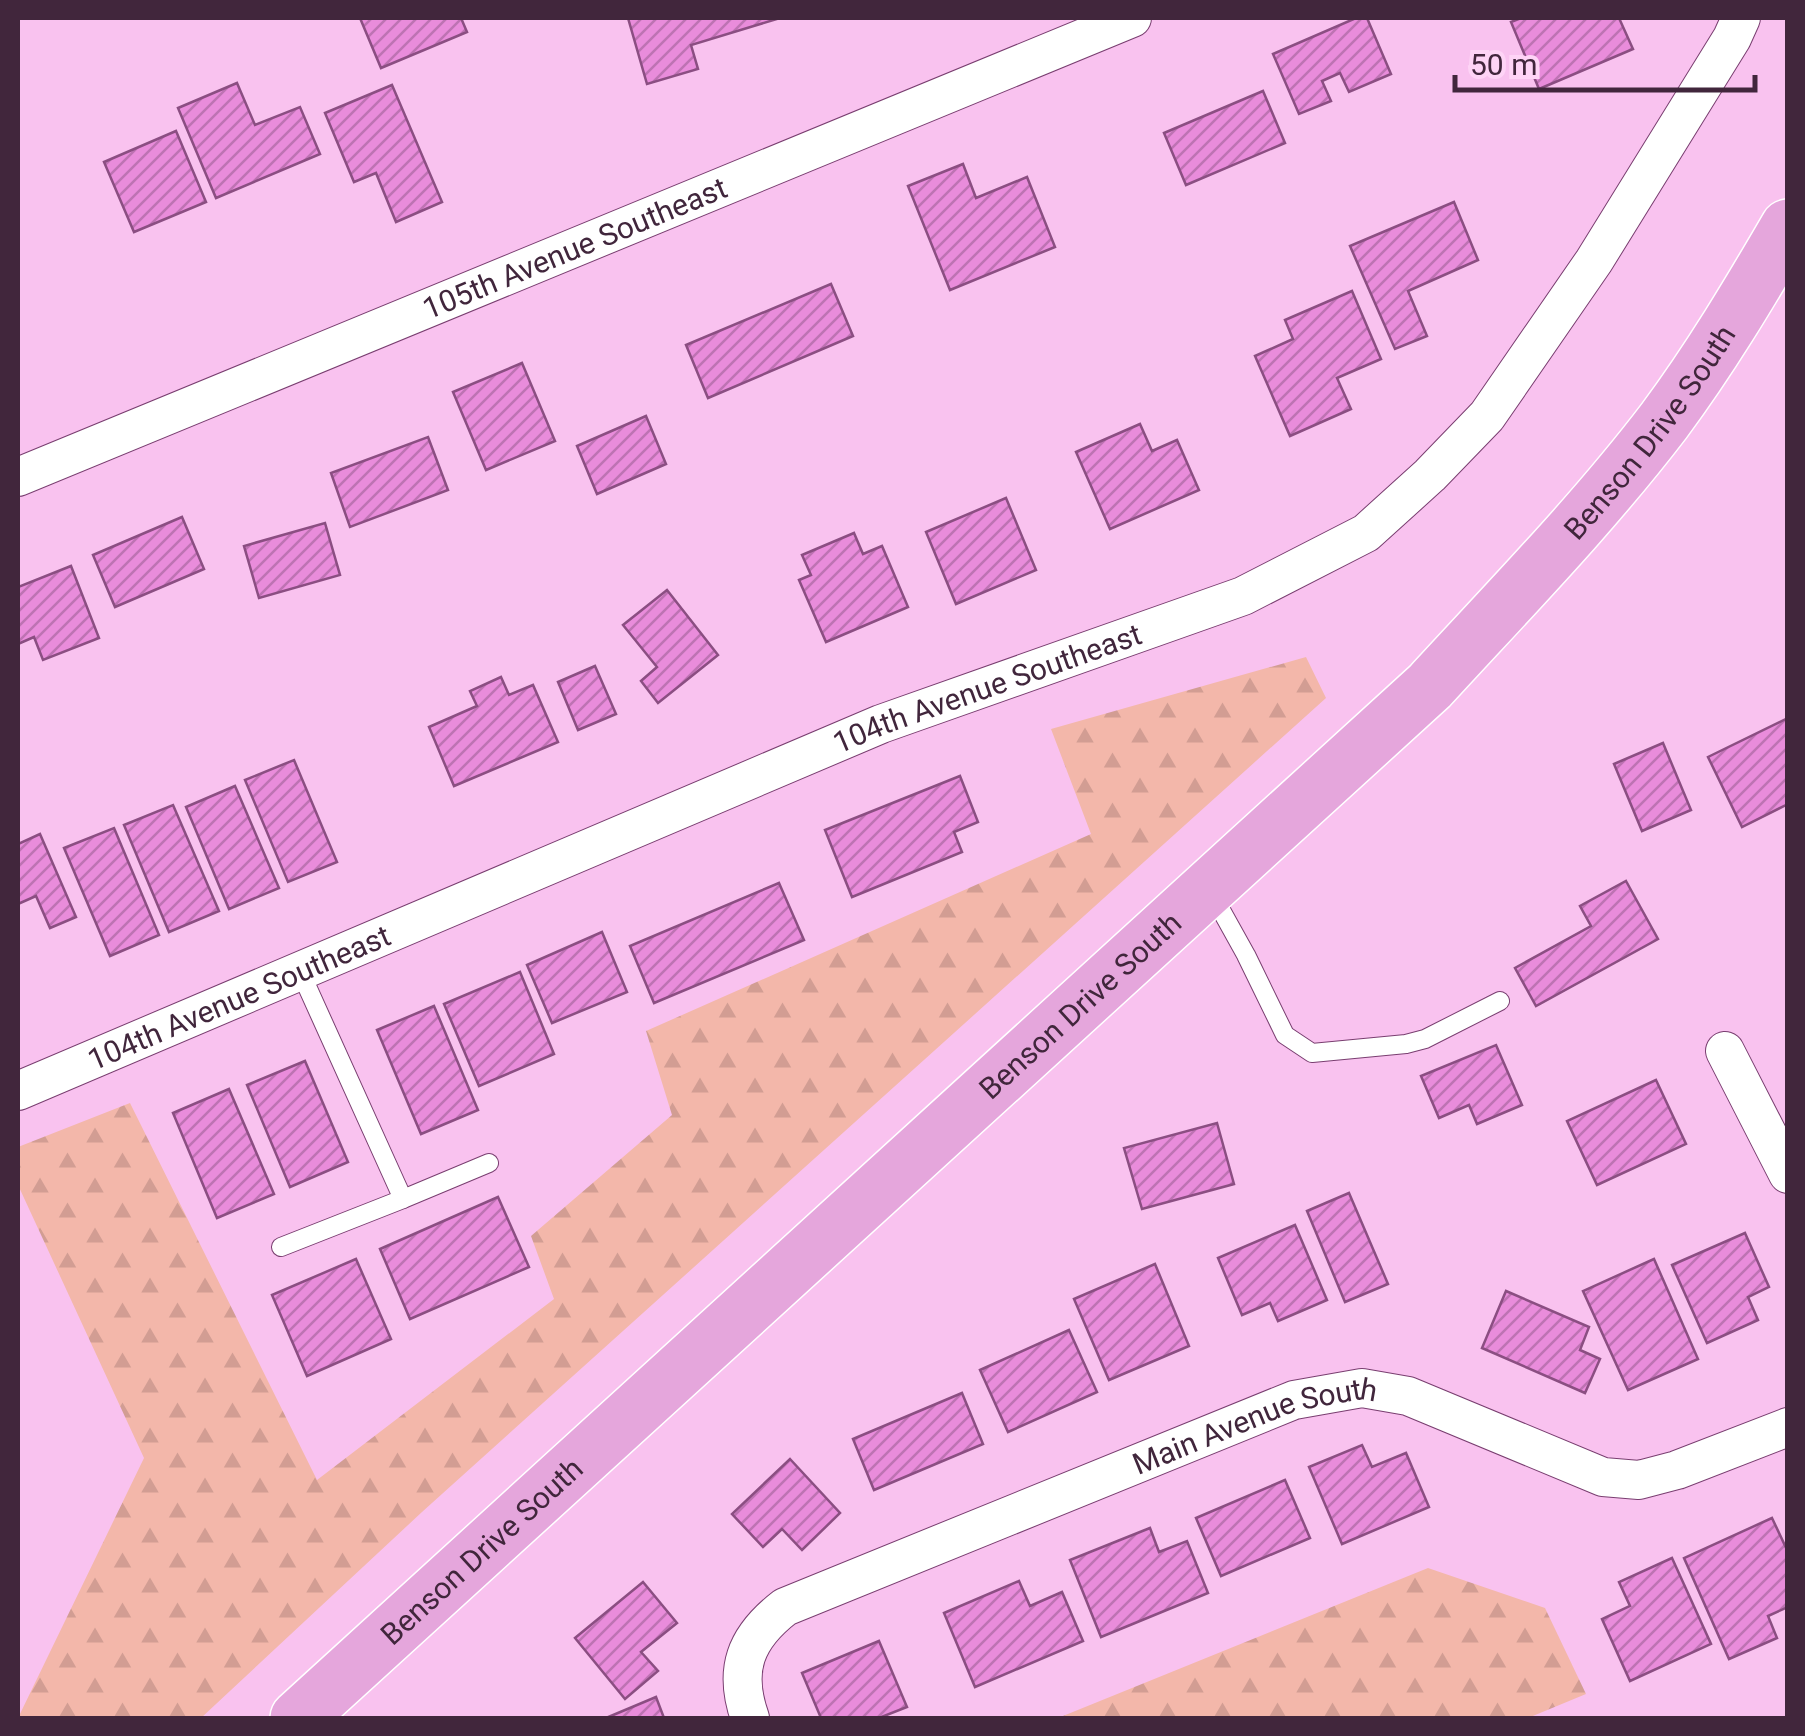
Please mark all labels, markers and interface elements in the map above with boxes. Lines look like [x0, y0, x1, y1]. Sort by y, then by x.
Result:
scale bar [1455, 30, 1755, 92]
text: 50 m [1470, 47, 1537, 82]
street label: 105th Avenue Southeast [417, 169, 732, 326]
street label: Benson Drive South [1556, 318, 1742, 546]
street label: 104th Avenue Southeast [828, 616, 1146, 760]
street label: Benson Drive South [972, 905, 1188, 1106]
street label: 104th Avenue Southeast [82, 917, 395, 1077]
street label: Main Avenue South [1127, 1371, 1380, 1481]
street label: Benson Drive South [373, 1450, 589, 1652]

